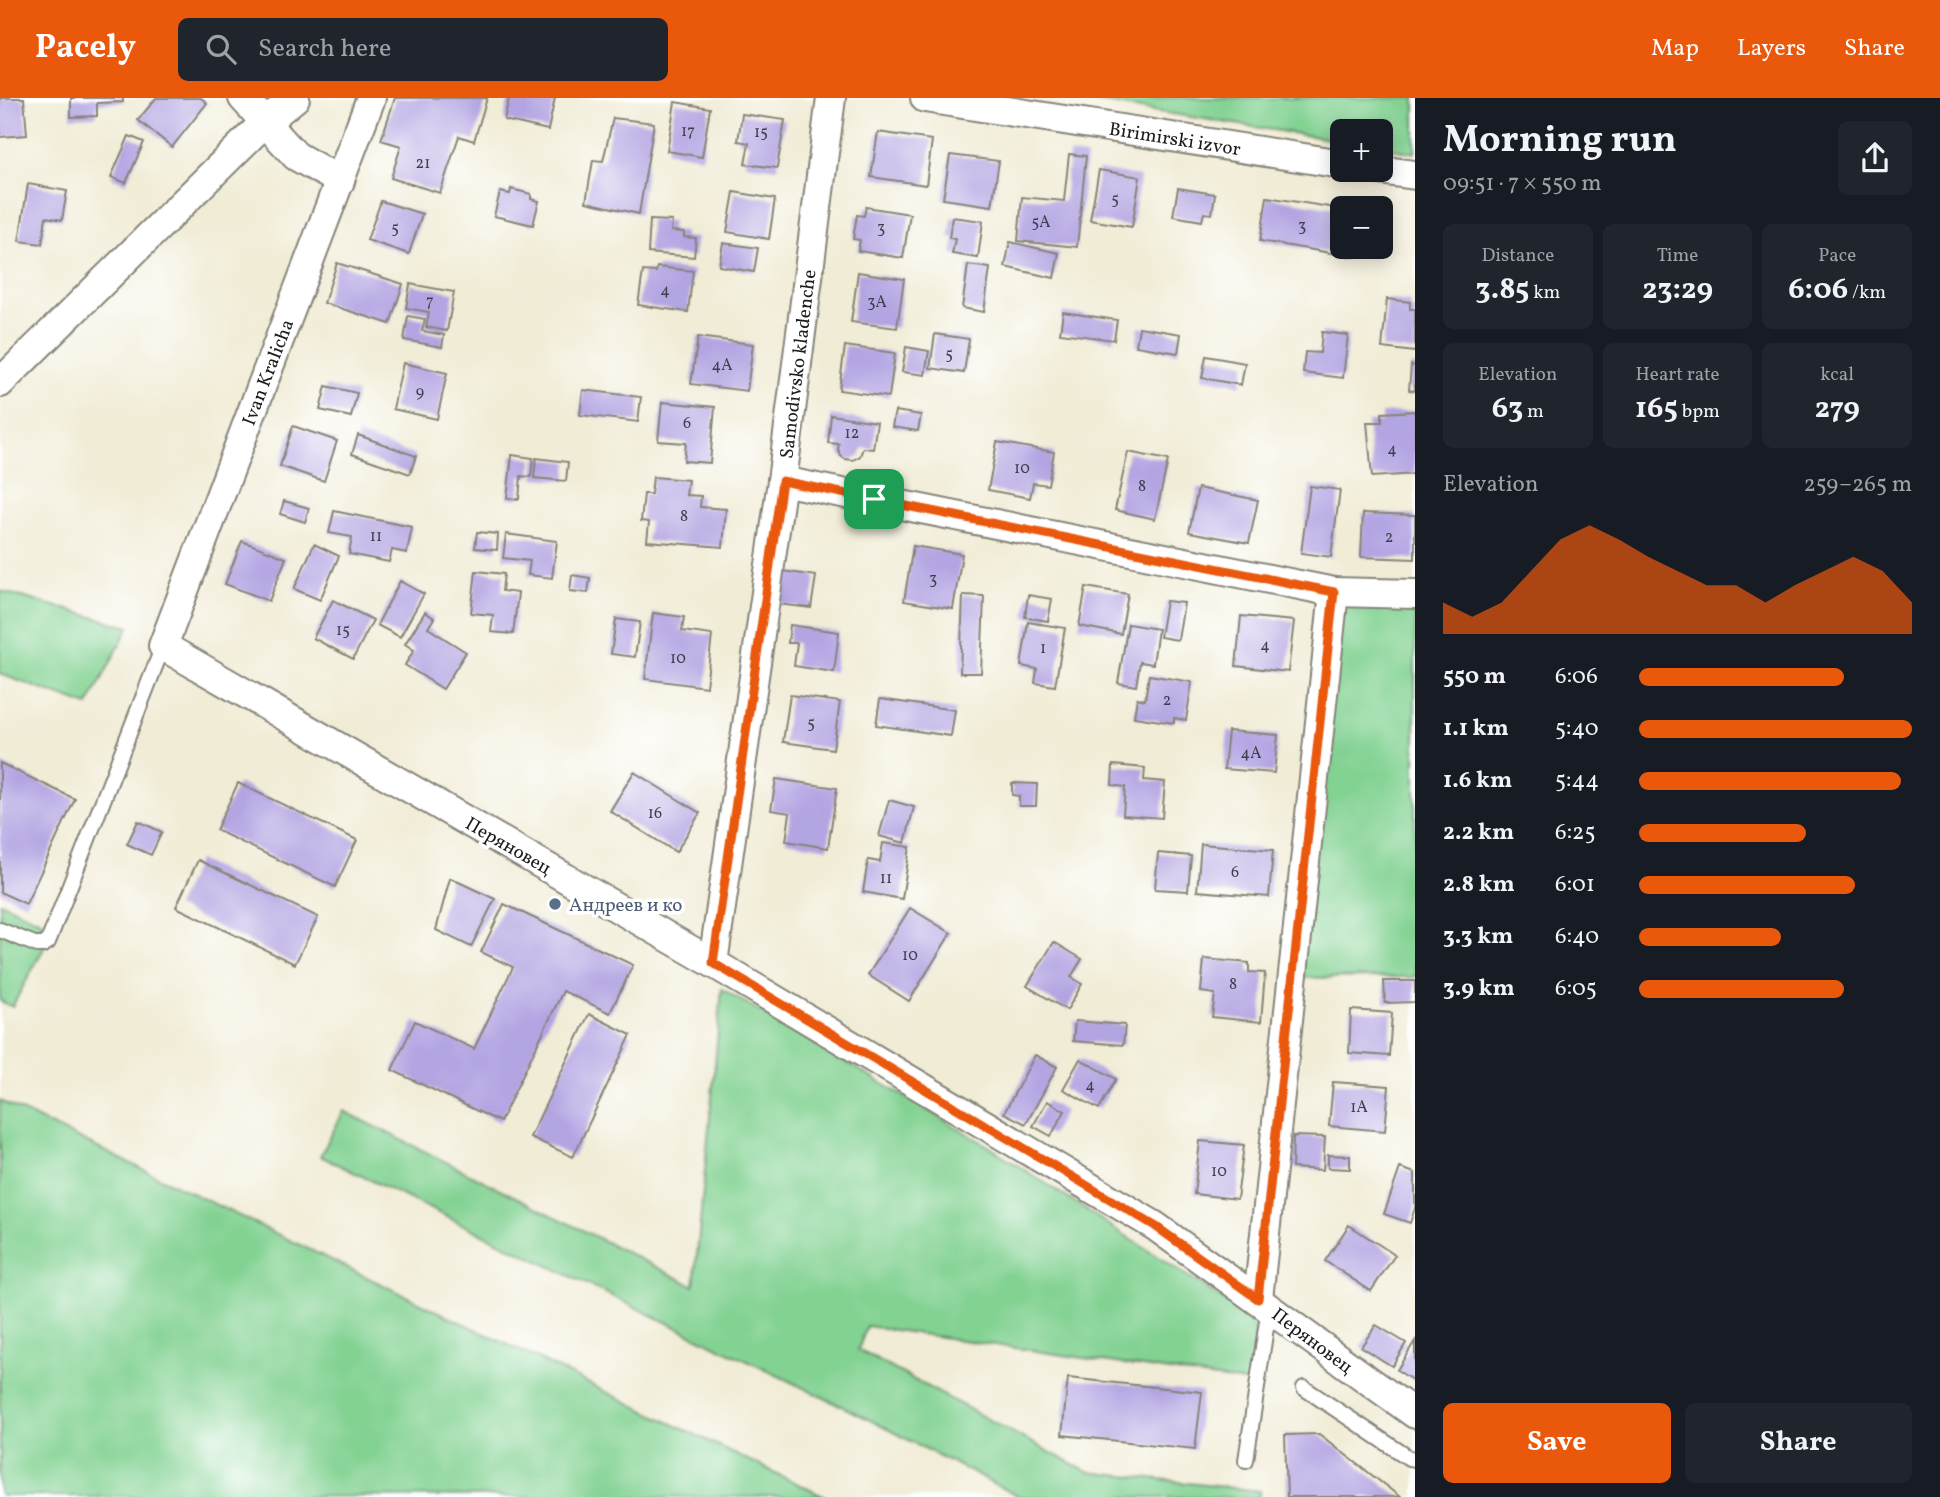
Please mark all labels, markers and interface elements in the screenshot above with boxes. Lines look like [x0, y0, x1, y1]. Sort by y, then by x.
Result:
search box [178, 18, 668, 81]
text: Pacely [35, 26, 136, 72]
icon: search [202, 30, 240, 68]
text: Search here [258, 31, 391, 67]
text: Map [1651, 32, 1699, 66]
text: Layers [1737, 32, 1806, 66]
text: Share [1844, 32, 1905, 66]
text: Morning run [1443, 115, 1677, 168]
street label: Birimirski izvor [1107, 117, 1242, 163]
map controls [1330, 119, 1393, 259]
button: + [1330, 119, 1393, 182]
house number: 17 [681, 121, 695, 143]
button: share [1838, 121, 1912, 195]
house number: 15 [754, 122, 768, 144]
house number: 21 [416, 153, 430, 175]
text: 09:51 · 7 × 550 m [1443, 168, 1602, 200]
house number: 5 [1111, 189, 1119, 211]
button: − [1330, 196, 1393, 259]
house number: 5А [1032, 212, 1050, 234]
house number: 3 [1298, 216, 1306, 238]
house number: 5 [391, 218, 399, 240]
house number: 3 [877, 218, 885, 240]
text: Distance [1481, 243, 1554, 269]
text: Time [1657, 243, 1698, 269]
text: Pace [1818, 243, 1856, 269]
street label: Samodivsko kladenche [774, 268, 823, 460]
text: 3.85 [1475, 269, 1529, 311]
text: 23:29 [1642, 269, 1713, 311]
text: 6:06 [1788, 269, 1848, 311]
house number: 4 [660, 280, 670, 302]
text: km [1529, 280, 1560, 306]
text: /km [1848, 280, 1886, 306]
house number: 7 [426, 291, 434, 313]
house number: 3А [867, 292, 887, 314]
street label: Ivan Kralicha [237, 316, 301, 430]
house number: 5 [945, 344, 953, 366]
house number: 4А [712, 355, 732, 377]
text: Elevation [1478, 362, 1557, 388]
text: Heart rate [1636, 362, 1719, 388]
text: kcal [1820, 362, 1854, 388]
house number: 9 [416, 382, 424, 404]
text: 63 [1492, 388, 1523, 430]
text: 165 [1635, 388, 1678, 430]
text: 279 [1814, 388, 1860, 430]
text: m [1523, 399, 1544, 425]
text: bpm [1678, 399, 1720, 425]
house number: 6 [683, 413, 691, 435]
house number: 12 [845, 423, 859, 445]
house number: 4 [1387, 439, 1397, 461]
house number: 10 [1014, 458, 1030, 480]
pin [844, 469, 904, 529]
text: Elevation [1443, 469, 1539, 501]
text: 259–265 m [1803, 469, 1912, 501]
house number: 8 [1138, 476, 1146, 498]
icon: arrive [855, 480, 893, 518]
house number: 8 [680, 506, 688, 528]
house number: 11 [370, 526, 382, 548]
house number: 2 [1385, 527, 1393, 549]
house number: 3 [929, 569, 937, 591]
house number: 15 [336, 620, 350, 642]
house number: 4 [1260, 635, 1270, 657]
house number: 1 [1040, 638, 1046, 660]
house number: 10 [670, 648, 686, 670]
text: 550 m [1443, 661, 1506, 693]
text: 6:06 [1555, 661, 1598, 693]
house number: 2 [1163, 690, 1171, 712]
house number: 5 [807, 713, 815, 735]
text: 1.1 km [1443, 713, 1509, 745]
text: 5:40 [1555, 713, 1599, 745]
house number: 4А [1241, 743, 1261, 765]
text: 1.6 km [1443, 765, 1512, 797]
text: 5:44 [1555, 765, 1599, 797]
house number: 16 [648, 803, 662, 825]
street label: Перяновец [460, 812, 556, 882]
text: 2.2 km [1443, 817, 1514, 849]
text: 6:25 [1555, 817, 1595, 849]
house number: 6 [1231, 862, 1239, 884]
house number: 11 [880, 868, 892, 890]
text: 2.8 km [1443, 869, 1515, 901]
text: 6:01 [1555, 869, 1595, 901]
place label: Андреев и ко [569, 893, 682, 919]
marker: Андреев и ко [547, 896, 563, 912]
text: 3.3 km [1443, 921, 1513, 953]
text: 6:40 [1555, 921, 1599, 953]
house number: 10 [902, 945, 918, 967]
text: 3.9 km [1443, 973, 1515, 1005]
text: 6:05 [1555, 973, 1597, 1005]
house number: 8 [1229, 974, 1237, 996]
house number: 4 [1085, 1075, 1095, 1097]
house number: 1А [1350, 1097, 1368, 1119]
house number: 10 [1211, 1161, 1227, 1183]
street label: Перяновец [1266, 1302, 1358, 1381]
button: Save [1443, 1403, 1671, 1483]
button: Share [1685, 1403, 1912, 1483]

